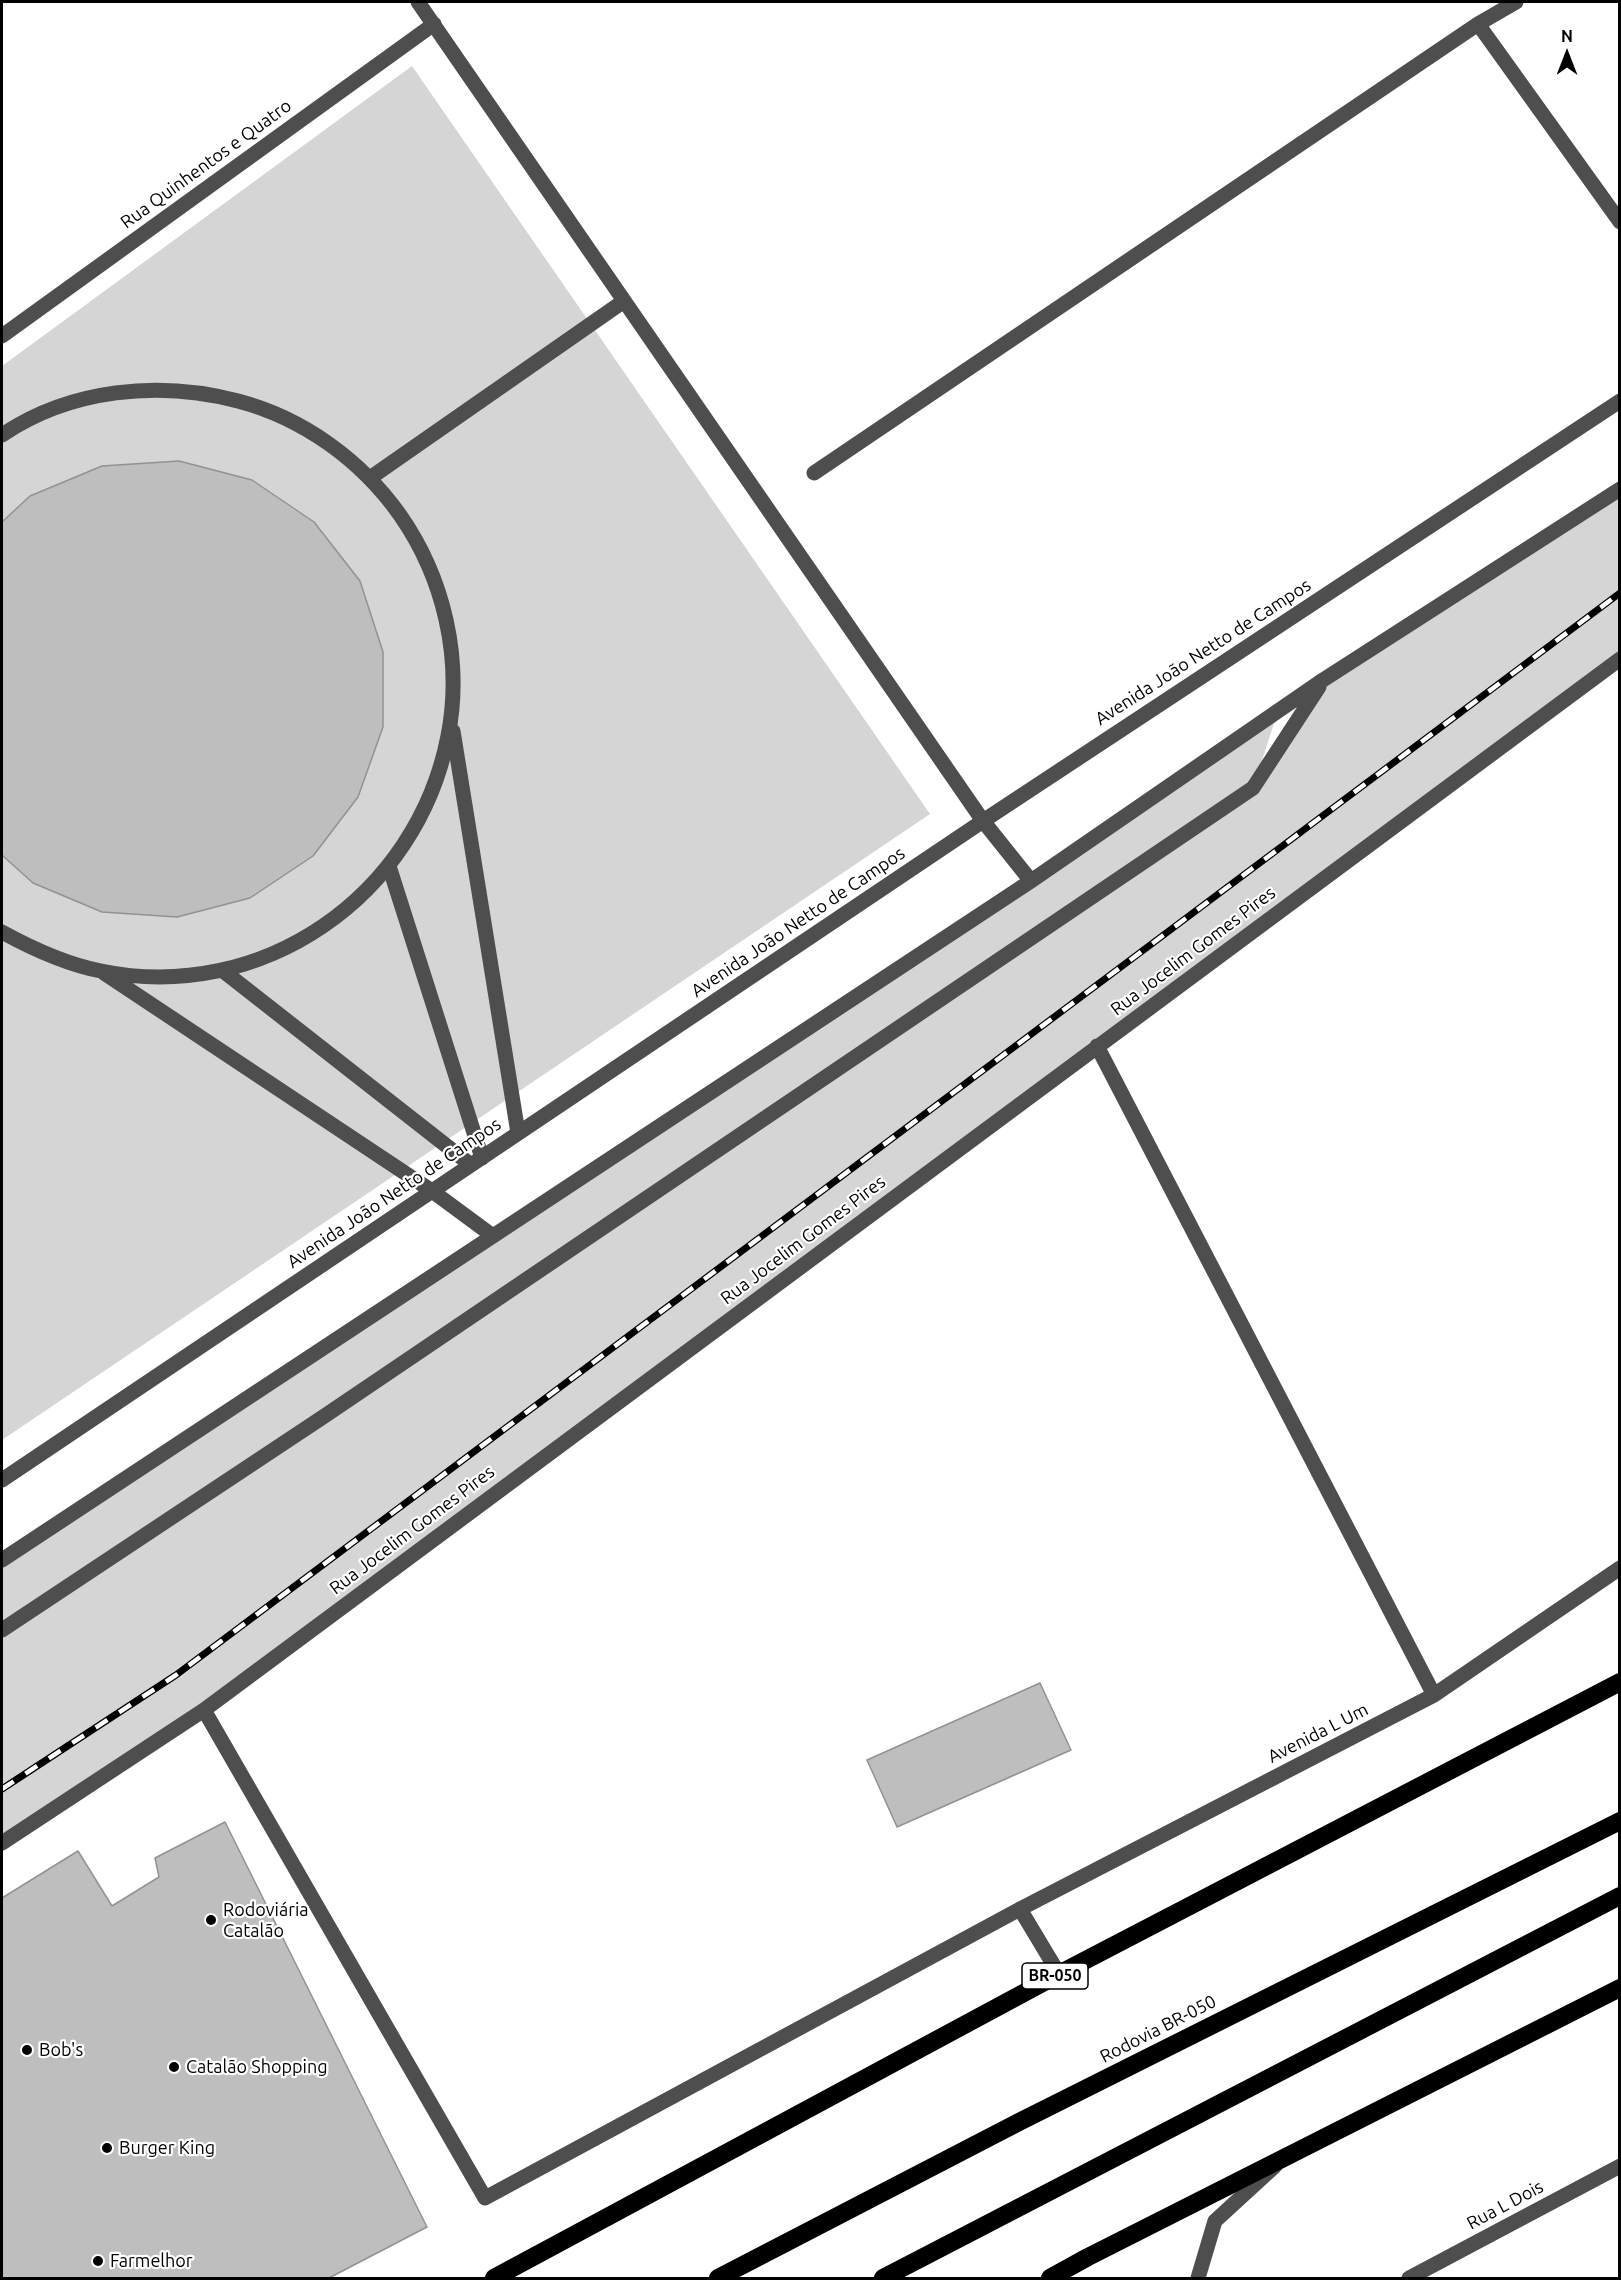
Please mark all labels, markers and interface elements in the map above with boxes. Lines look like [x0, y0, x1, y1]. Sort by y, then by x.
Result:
north arrow [1537, 24, 1597, 84]
text: N [1561, 27, 1573, 45]
street label: Rua Quinhentos e Quatro [116, 95, 296, 233]
street label: Avenida João Netto de Campos [1091, 574, 1315, 730]
street label: Avenida João Netto de Campos [687, 842, 909, 1002]
street label: Rua Jocelim Gomes Pires [1106, 882, 1280, 1020]
street label: Avenida João Netto de Campos [283, 1113, 505, 1273]
street label: Rua Jocelim Gomes Pires [716, 1171, 890, 1309]
street label: Rua Jocelim Gomes Pires [325, 1461, 499, 1599]
street label: Avenida L Um [1264, 1698, 1372, 1768]
place label: Rodoviária Catalão [223, 1899, 309, 1942]
marker: Rodoviária Catalão [204, 1913, 218, 1927]
road number: BR-050 [1022, 1963, 1088, 1989]
street label: Rodovia BR-050 [1096, 1990, 1220, 2068]
place label: Bob's [39, 2039, 83, 2061]
marker: Bob's [20, 2043, 34, 2057]
place label: Catalão Shopping [186, 2056, 328, 2078]
marker: Catalão Shopping [167, 2060, 181, 2074]
place label: Burger King [119, 2137, 215, 2159]
marker: Burger King [100, 2141, 114, 2155]
street label: Rua L Dois [1463, 2176, 1547, 2234]
place label: Farmelhor [110, 2250, 193, 2272]
marker: Farmelhor [91, 2254, 105, 2268]

